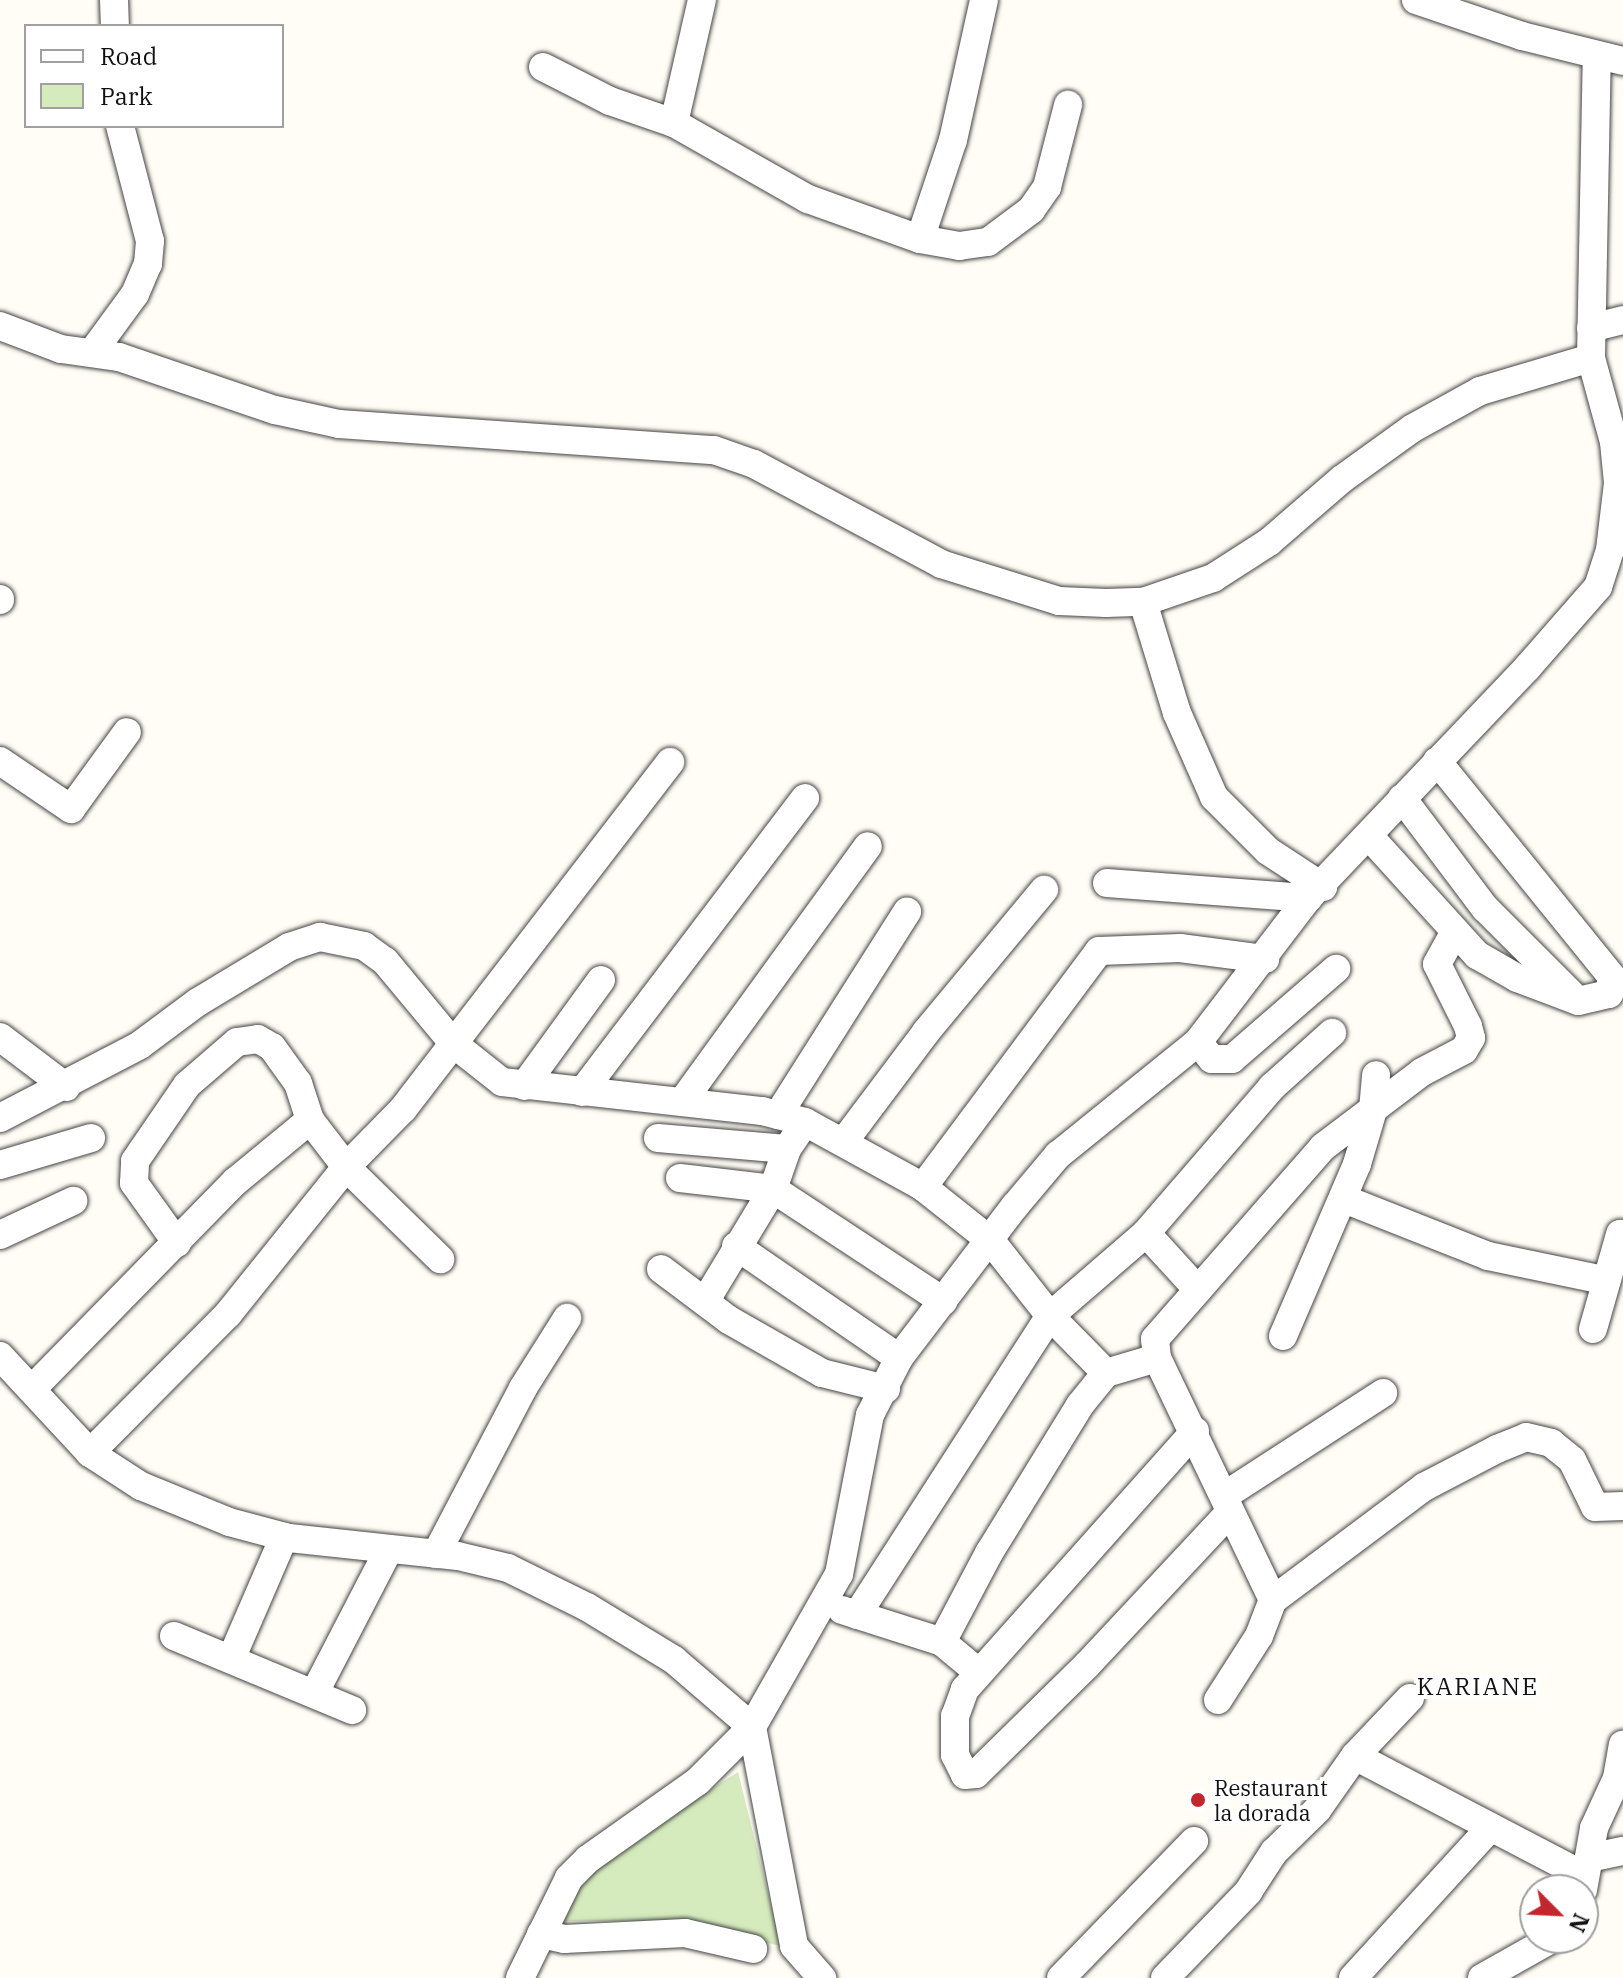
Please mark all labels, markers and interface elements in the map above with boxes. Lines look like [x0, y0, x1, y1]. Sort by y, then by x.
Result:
legend [24, 24, 284, 128]
text: Road [100, 40, 157, 72]
text: Park [100, 80, 152, 112]
district label: KARIANE [1417, 1673, 1539, 1701]
place label: Restaurant la dorada [1214, 1774, 1328, 1826]
marker: Restaurant la dorada [1189, 1791, 1207, 1809]
north arrow [1519, 1874, 1599, 1954]
text: N [1563, 1909, 1596, 1937]

